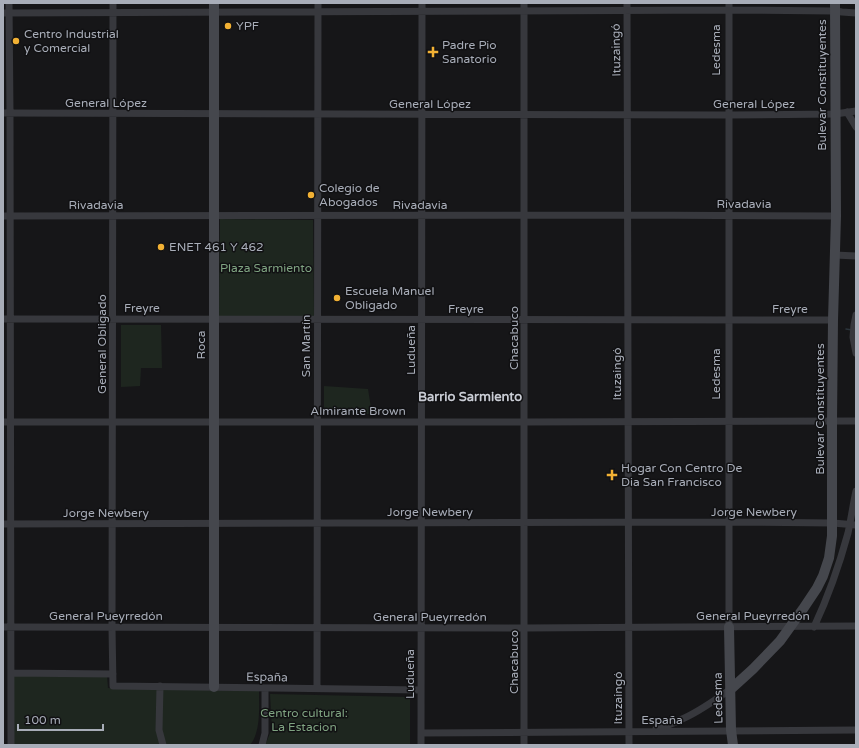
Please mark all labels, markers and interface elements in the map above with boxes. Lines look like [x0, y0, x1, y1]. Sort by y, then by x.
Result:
place label: YPF [236, 19, 259, 33]
street label: Bulevar Constituyentes [815, 19, 829, 151]
marker: YPF [223, 21, 233, 31]
street label: Ituzaingó [609, 23, 623, 77]
street label: Ledesma [709, 24, 723, 76]
place label: Centro Industrial y Comercial [24, 27, 119, 55]
marker: Centro Industrial y Comercial [11, 36, 21, 46]
place label: Padre Pio Sanatorio [442, 38, 497, 66]
marker: Padre Pio Sanatorio [427, 46, 439, 58]
street label: General López [65, 96, 147, 110]
street label: General López [389, 97, 471, 111]
street label: General López [713, 97, 795, 111]
place label: Colegio de Abogados [319, 181, 380, 209]
marker: Colegio de Abogados [306, 190, 316, 200]
street label: Rivadavia [717, 197, 771, 211]
street label: Rivadavia [69, 198, 123, 212]
street label: Rivadavia [393, 198, 447, 212]
place label: ENET 461 Y 462 [169, 240, 264, 254]
marker: ENET 461 Y 462 [156, 242, 166, 252]
park label: Plaza Sarmiento [220, 261, 312, 275]
place label: Escuela Manuel Obligado [345, 284, 434, 312]
marker: Escuela Manuel Obligado [332, 293, 342, 303]
street label: General Obligado [95, 294, 109, 394]
street label: Freyre [124, 301, 160, 315]
street label: Freyre [448, 302, 484, 316]
street label: Freyre [772, 302, 808, 316]
street label: Chacabuco [507, 306, 521, 370]
street label: San Martín [299, 315, 313, 377]
street label: Ludueña [404, 325, 418, 375]
street label: Roca [194, 331, 208, 359]
street label: Bulevar Constituyentes [813, 343, 827, 475]
street label: Ituzaingó [610, 347, 624, 401]
street label: Ledesma [709, 348, 723, 400]
district label: Barrio Sarmiento [418, 389, 522, 405]
street label: Almirante Brown [310, 404, 406, 418]
place label: Hogar Con Centro De Dia San Francisco [621, 461, 742, 489]
marker: Hogar Con Centro De Dia San Francisco [606, 469, 618, 481]
street label: Jorge Newbery [387, 505, 473, 519]
street label: Jorge Newbery [711, 505, 797, 519]
street label: Jorge Newbery [63, 506, 149, 520]
street label: General Pueyrredón [49, 609, 163, 623]
street label: General Pueyrredón [696, 609, 810, 623]
street label: General Pueyrredón [373, 610, 487, 624]
street label: Chacabuco [507, 630, 521, 694]
street label: Ludueña [403, 649, 417, 699]
street label: España [246, 670, 288, 684]
street label: Ituzaingó [611, 671, 625, 725]
street label: Ledesma [711, 672, 725, 724]
scale bar [18, 706, 103, 732]
park label: Centro cultural: La Estacion [260, 706, 348, 734]
text: 100 m [24, 713, 61, 727]
street label: España [641, 713, 683, 727]

